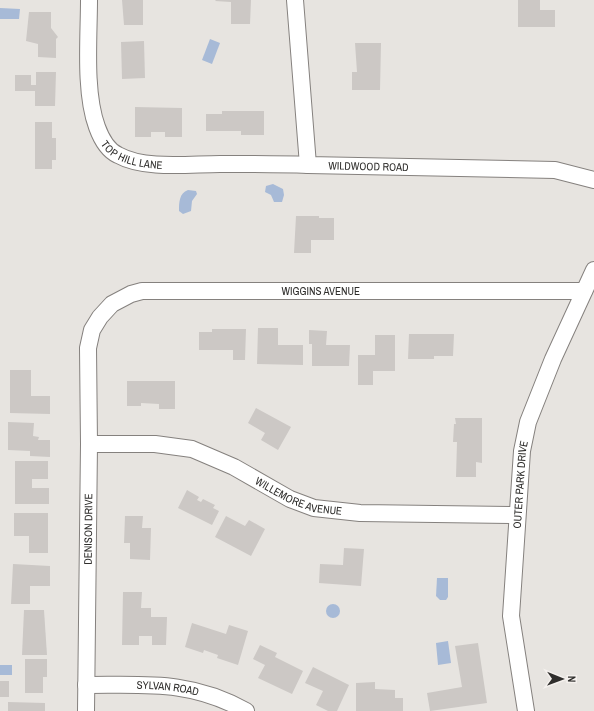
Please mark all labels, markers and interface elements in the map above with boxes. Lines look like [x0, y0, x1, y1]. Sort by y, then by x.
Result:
street label: TOP HILL LANE [98, 138, 163, 172]
street label: WILDWOOD ROAD [328, 158, 409, 174]
street label: WIGGINS AVENUE [281, 284, 360, 298]
street label: OUTER PARK DRIVE [510, 439, 531, 529]
street label: WILLEMORE AVENUE [253, 474, 343, 518]
street label: DENISON DRIVE [81, 493, 95, 565]
north arrow [542, 659, 582, 699]
text: N [565, 676, 579, 683]
street label: SYLVAN ROAD [136, 678, 200, 699]

